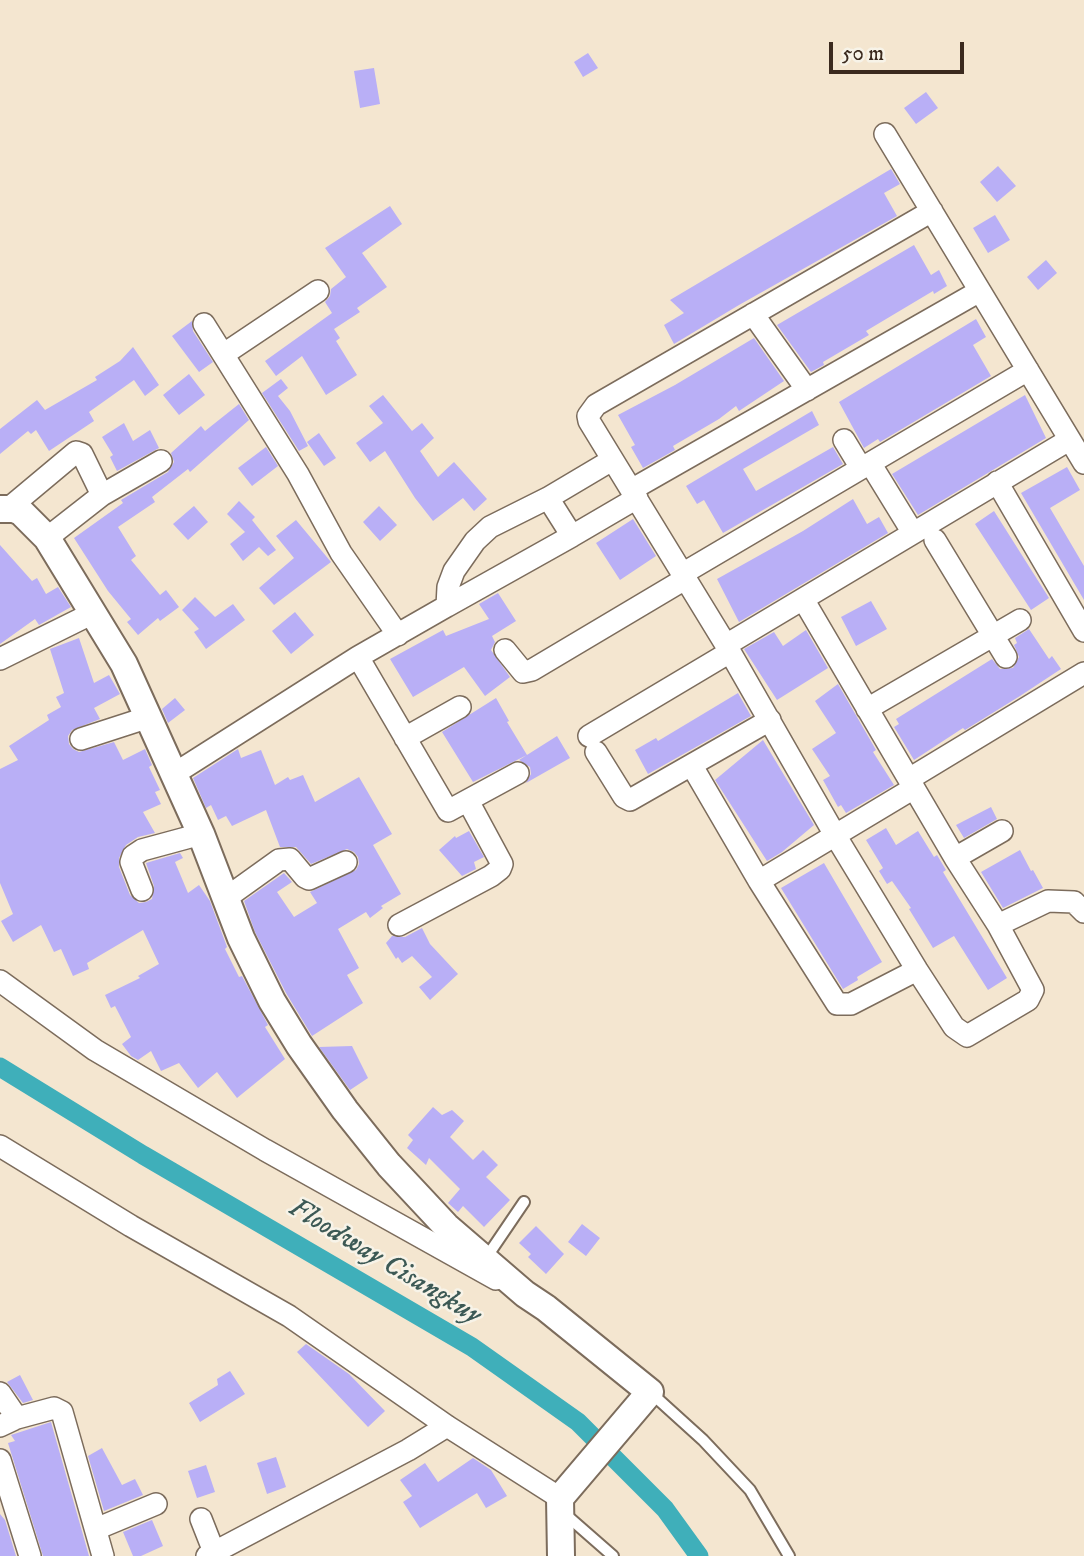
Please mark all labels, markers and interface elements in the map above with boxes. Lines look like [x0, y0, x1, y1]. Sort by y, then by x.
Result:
scale bar [832, 28, 967, 72]
text: 50 m [842, 41, 884, 67]
water label: Floodway Cisangkuy [282, 1192, 486, 1334]

